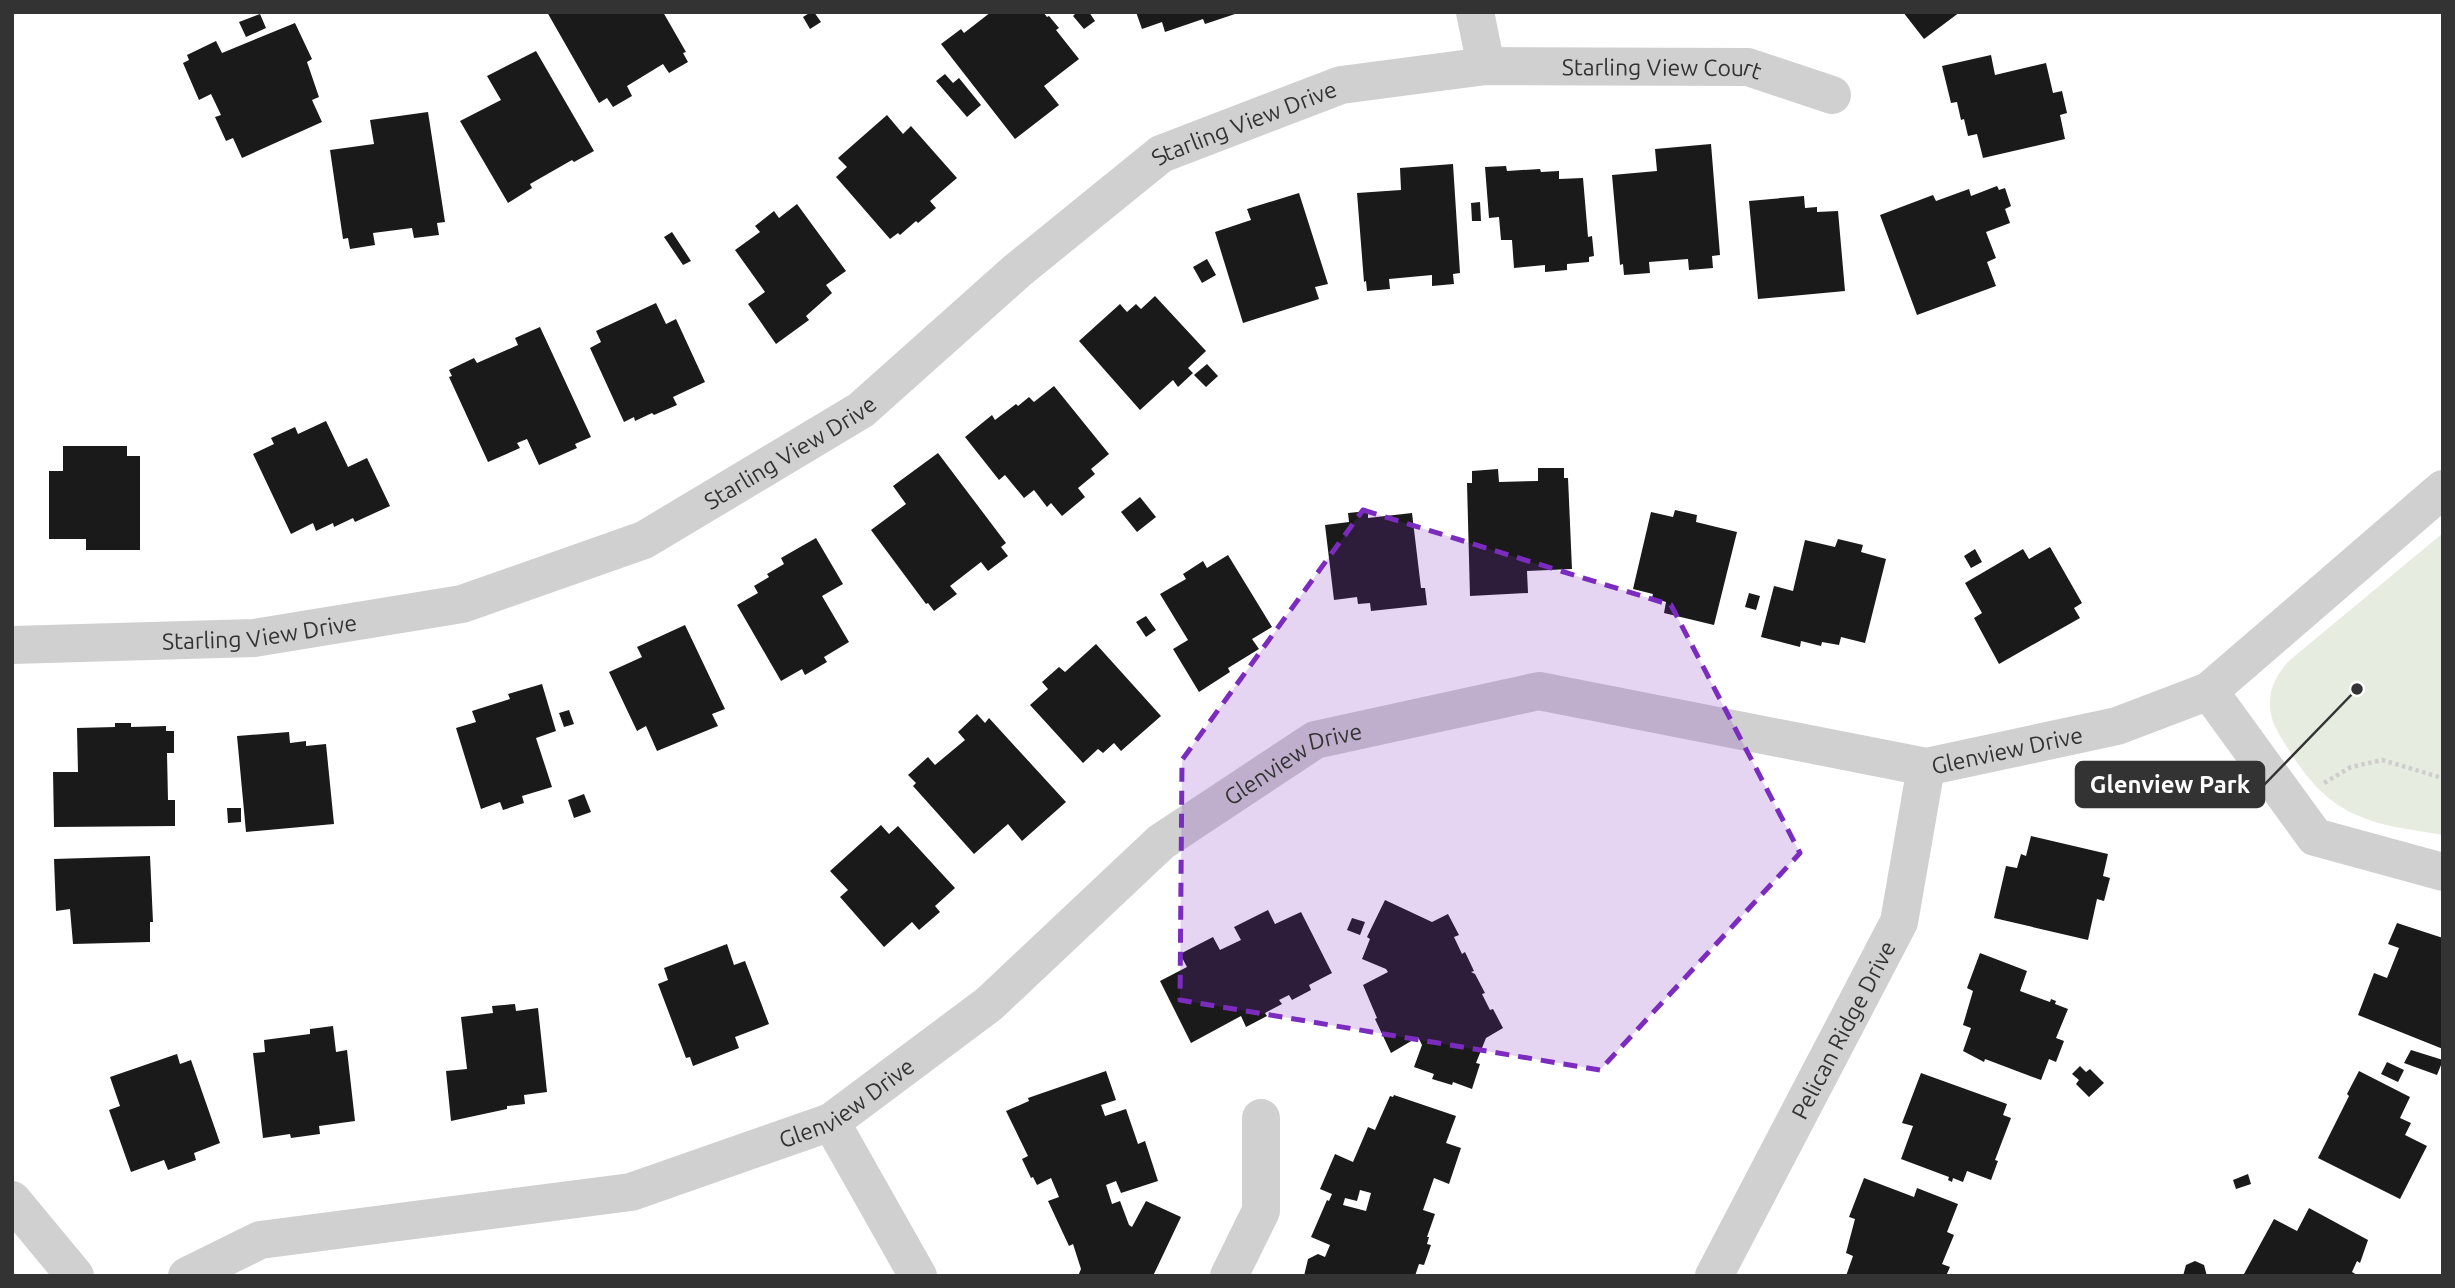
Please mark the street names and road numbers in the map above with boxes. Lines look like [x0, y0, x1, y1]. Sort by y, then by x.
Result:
street label: Starling View Court [1562, 54, 1765, 83]
street label: Starling View Drive [1146, 75, 1340, 170]
street label: Starling View Drive [699, 390, 881, 514]
street label: Starling View Drive [162, 609, 359, 653]
street label: Glenview Drive [1219, 718, 1364, 809]
street label: Glenview Drive [1929, 721, 2085, 778]
street label: Pelican Ridge Drive [1786, 936, 1900, 1123]
street label: Glenview Drive [775, 1052, 918, 1152]

